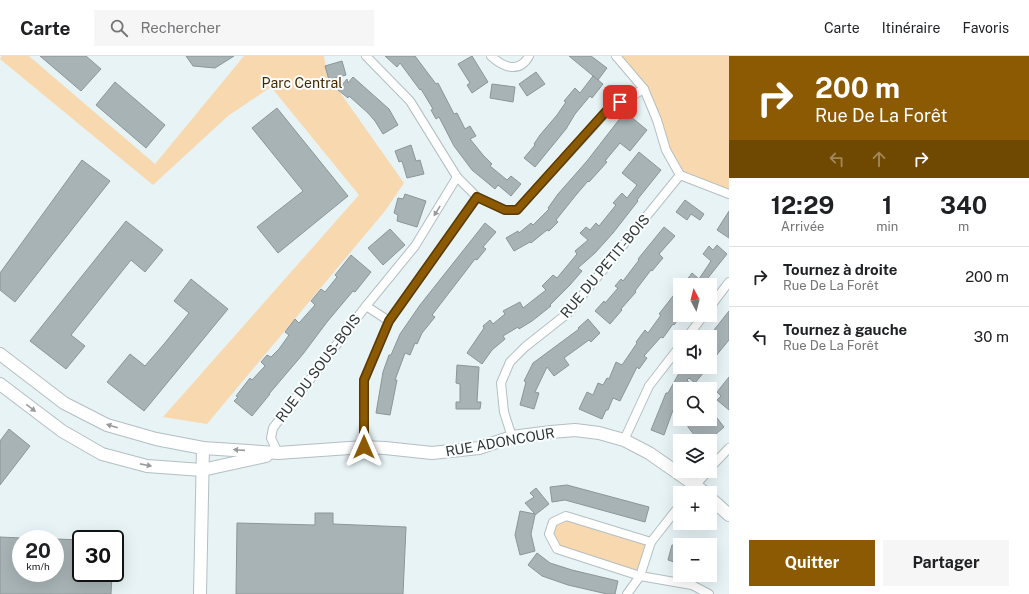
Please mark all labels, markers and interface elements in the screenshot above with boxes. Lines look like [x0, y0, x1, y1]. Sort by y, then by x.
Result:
search box [94, 10, 374, 46]
text: Carte [20, 17, 70, 39]
icon: search [108, 17, 130, 39]
text: Rechercher [140, 19, 221, 36]
text: Carte [824, 20, 860, 36]
text: Itinéraire [882, 20, 940, 36]
text: Favoris [962, 20, 1009, 36]
text: 200 m [815, 71, 900, 104]
icon: right [749, 72, 801, 124]
park label: Parc Central [262, 75, 342, 91]
pin [603, 85, 637, 119]
icon: arrive [609, 91, 631, 113]
text: Rue De La Forêt [815, 105, 948, 126]
icon: left [826, 148, 848, 170]
icon: ahead [868, 148, 890, 170]
icon: right [910, 148, 932, 170]
text: 12:29 [771, 191, 834, 219]
text: 1 [882, 191, 892, 219]
text: 340 [940, 191, 987, 219]
one-way arrow [433, 205, 441, 216]
street label: RUE DU PETIT-BOIS [557, 211, 653, 321]
text: Arrivée [781, 219, 824, 234]
text: min [876, 219, 898, 234]
text: m [958, 219, 969, 234]
text: Tournez à droite [783, 261, 897, 278]
icon: right [749, 266, 771, 288]
text: 200 m [965, 268, 1009, 285]
north arrow [673, 278, 717, 322]
map controls [673, 278, 717, 582]
text: Rue De La Forêt [783, 278, 879, 293]
street label: RUE DU SOUS-BOIS [272, 311, 364, 425]
text: Tournez à gauche [783, 321, 907, 338]
icon: left [749, 326, 771, 348]
text: 30 m [974, 328, 1009, 345]
button: sound [673, 330, 717, 374]
text: Rue De La Forêt [783, 338, 879, 353]
button: search [673, 382, 717, 426]
one-way arrow [26, 404, 37, 412]
one-way arrow [105, 423, 117, 429]
street label: RUE ADONCOUR [444, 425, 556, 459]
position arrow [343, 426, 385, 468]
button: layers [673, 434, 717, 478]
one-way arrow [233, 447, 245, 454]
one-way arrow [140, 462, 152, 468]
button: + [673, 486, 717, 530]
speed limit sign: 30 [72, 530, 124, 582]
button: − [673, 538, 717, 582]
text: 20 [25, 539, 51, 563]
button: Quitter [749, 540, 875, 586]
button: Partager [883, 540, 1009, 586]
text: km/h [26, 560, 50, 572]

